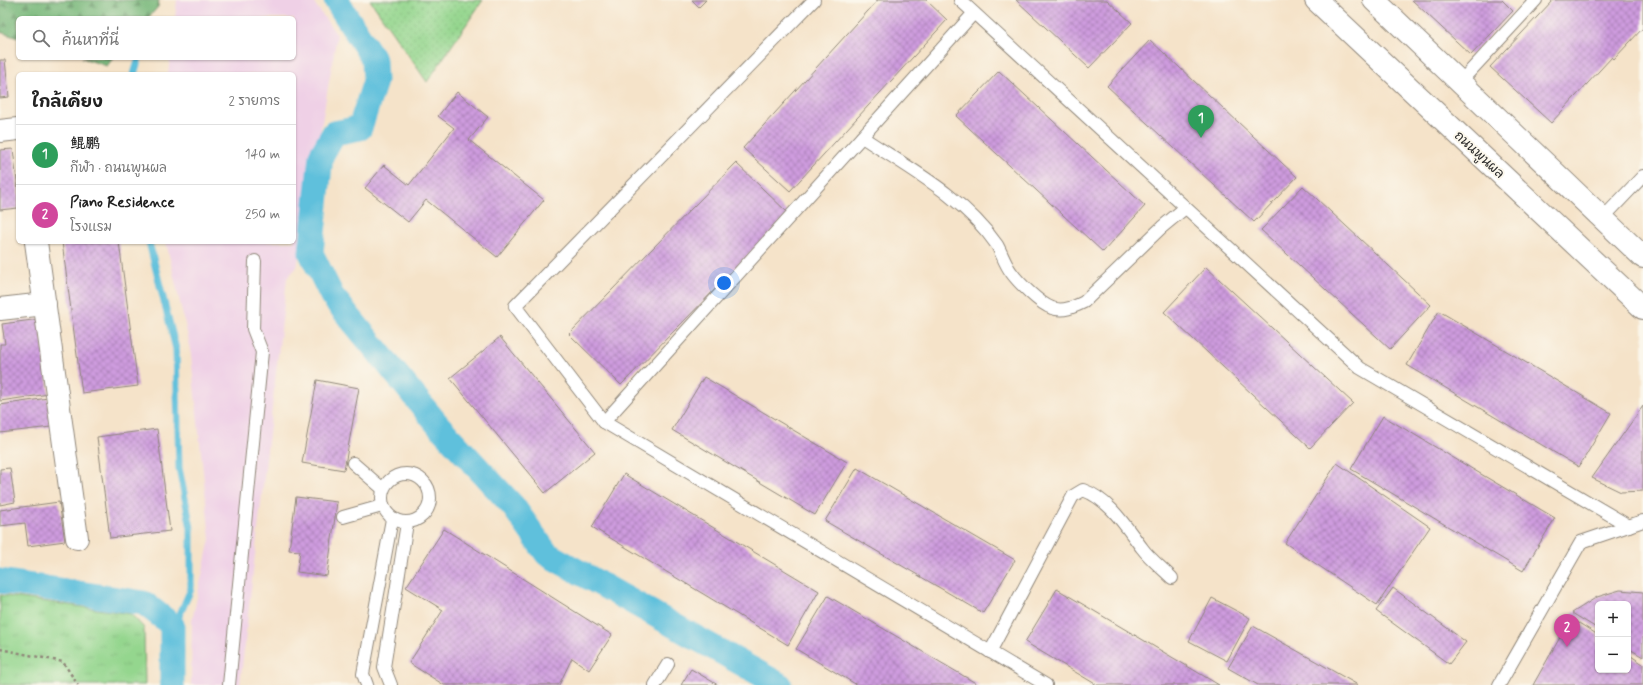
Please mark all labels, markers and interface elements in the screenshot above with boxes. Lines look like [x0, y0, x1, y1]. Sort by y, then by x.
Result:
search box [16, 16, 296, 60]
icon: search [30, 27, 52, 49]
text: ค้นหาที่นี่ [62, 31, 119, 51]
text: ใกล้เคียง [32, 91, 103, 113]
text: 2 รายการ [228, 93, 280, 110]
pin: 1 [1188, 105, 1214, 138]
street label: ถนนพูนผล [1450, 128, 1508, 183]
text: 鲲鹏 [70, 134, 100, 154]
text: 1 [42, 146, 48, 163]
text: 140 m [245, 146, 280, 163]
text: กีฬา · ถนนพูนผล [70, 160, 167, 177]
text: Piano Residence [70, 193, 175, 213]
text: 2 [42, 206, 48, 223]
text: 250 m [245, 206, 280, 223]
text: โรงแรม [70, 219, 112, 236]
your location [714, 273, 734, 293]
map controls [1595, 601, 1631, 673]
button: + [1595, 601, 1631, 637]
pin: 2 [1554, 614, 1580, 647]
button: − [1595, 637, 1631, 673]

